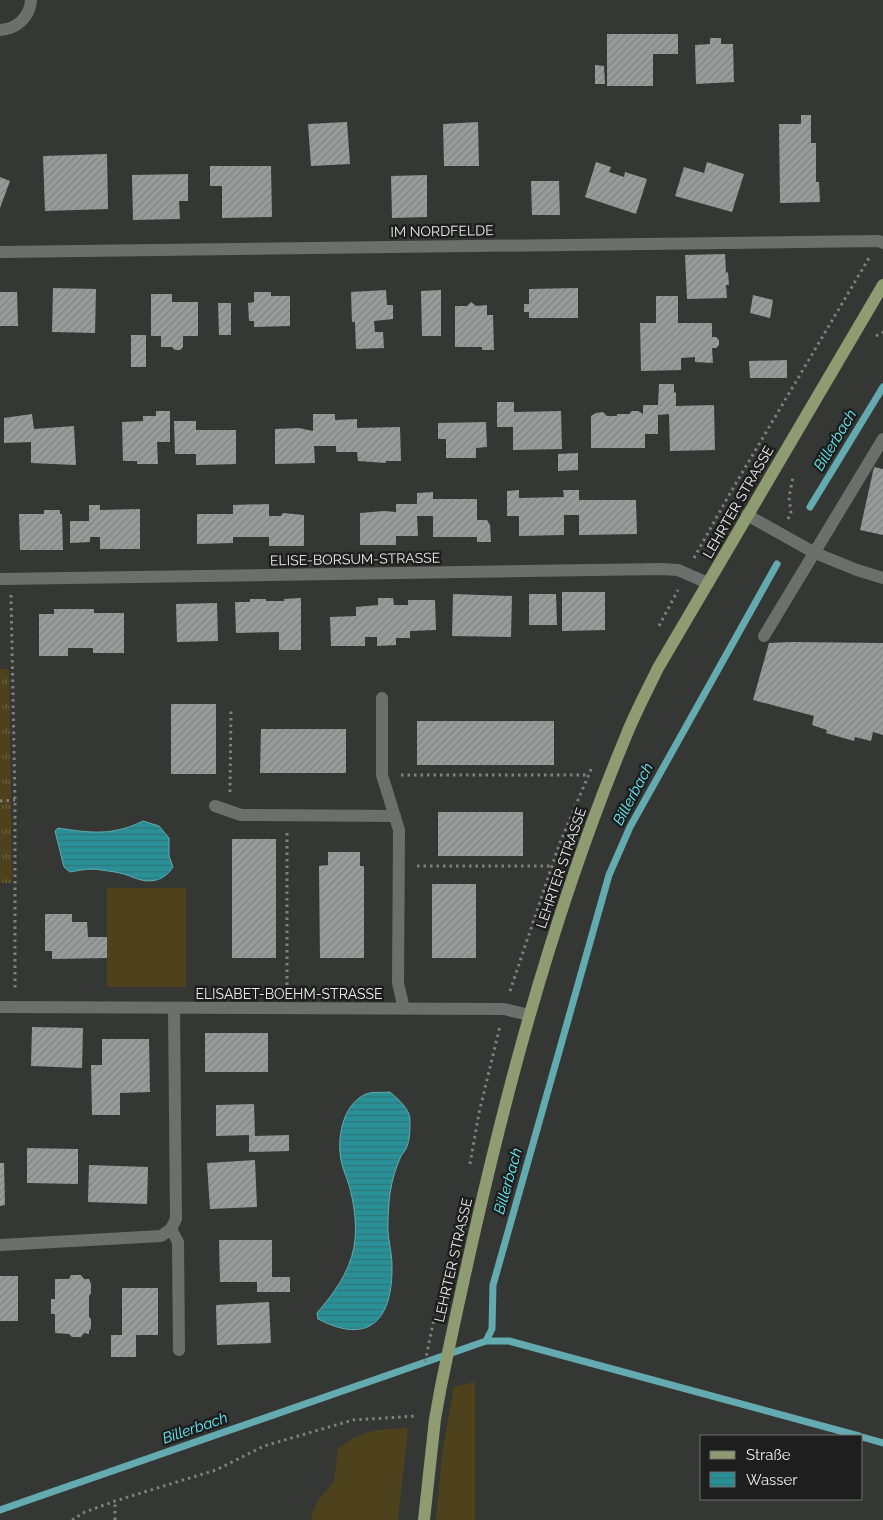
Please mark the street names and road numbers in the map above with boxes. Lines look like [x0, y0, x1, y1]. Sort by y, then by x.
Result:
street label: IM NORDFELDE [390, 222, 494, 240]
street label: LEHRTER STRASSE [699, 443, 777, 561]
street label: ELISE-BORSUM-STRASSE [270, 550, 440, 568]
street label: LEHRTER STRASSE [533, 805, 589, 931]
street label: ELISABET-BOEHM-STRASSE [195, 986, 383, 1002]
street label: LEHRTER STRASSE [431, 1196, 475, 1324]

